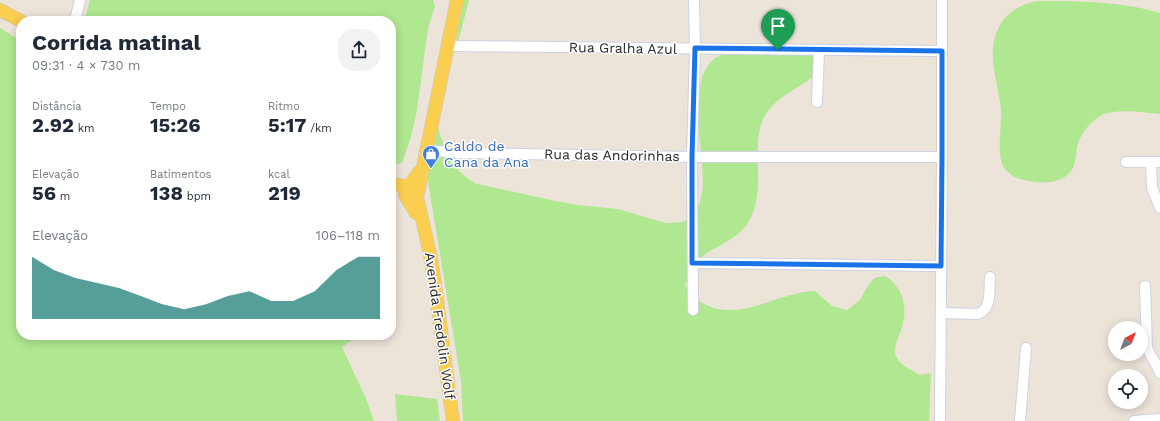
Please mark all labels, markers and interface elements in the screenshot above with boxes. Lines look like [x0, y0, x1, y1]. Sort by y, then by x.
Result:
pin [761, 9, 795, 50]
icon: arrive [767, 15, 789, 37]
button: share [338, 29, 380, 71]
text: Corrida matinal [32, 30, 201, 55]
street label: Rua Gralha Azul [569, 39, 678, 57]
text: 09:31 · 4 × 730 m [32, 58, 140, 73]
text: Distância [32, 100, 82, 113]
text: Tempo [150, 100, 186, 113]
text: Ritmo [268, 100, 300, 113]
text: 2.92 [32, 113, 74, 137]
text: 15:26 [150, 113, 201, 137]
text: 5:17 [268, 113, 306, 137]
text: km [74, 122, 94, 135]
text: /km [306, 122, 332, 135]
place label: Caldo de Cana da Ana [444, 138, 529, 170]
shop icon: Caldo de Cana da Ana [421, 144, 441, 169]
street label: Rua das Andorinhas [544, 146, 680, 164]
text: Elevação [32, 168, 79, 181]
text: Batimentos [150, 168, 211, 181]
text: kcal [268, 168, 290, 181]
text: 56 [32, 181, 56, 205]
text: 138 [150, 181, 183, 205]
text: 219 [268, 181, 301, 205]
text: m [56, 190, 70, 203]
text: bpm [183, 190, 211, 203]
text: Elevação [32, 228, 88, 243]
text: 106–118 m [316, 228, 380, 243]
street label: Avenida Fredolin Wolf [422, 251, 458, 401]
north arrow [1108, 321, 1148, 361]
map controls [1108, 321, 1148, 409]
button: locate [1108, 369, 1148, 409]

